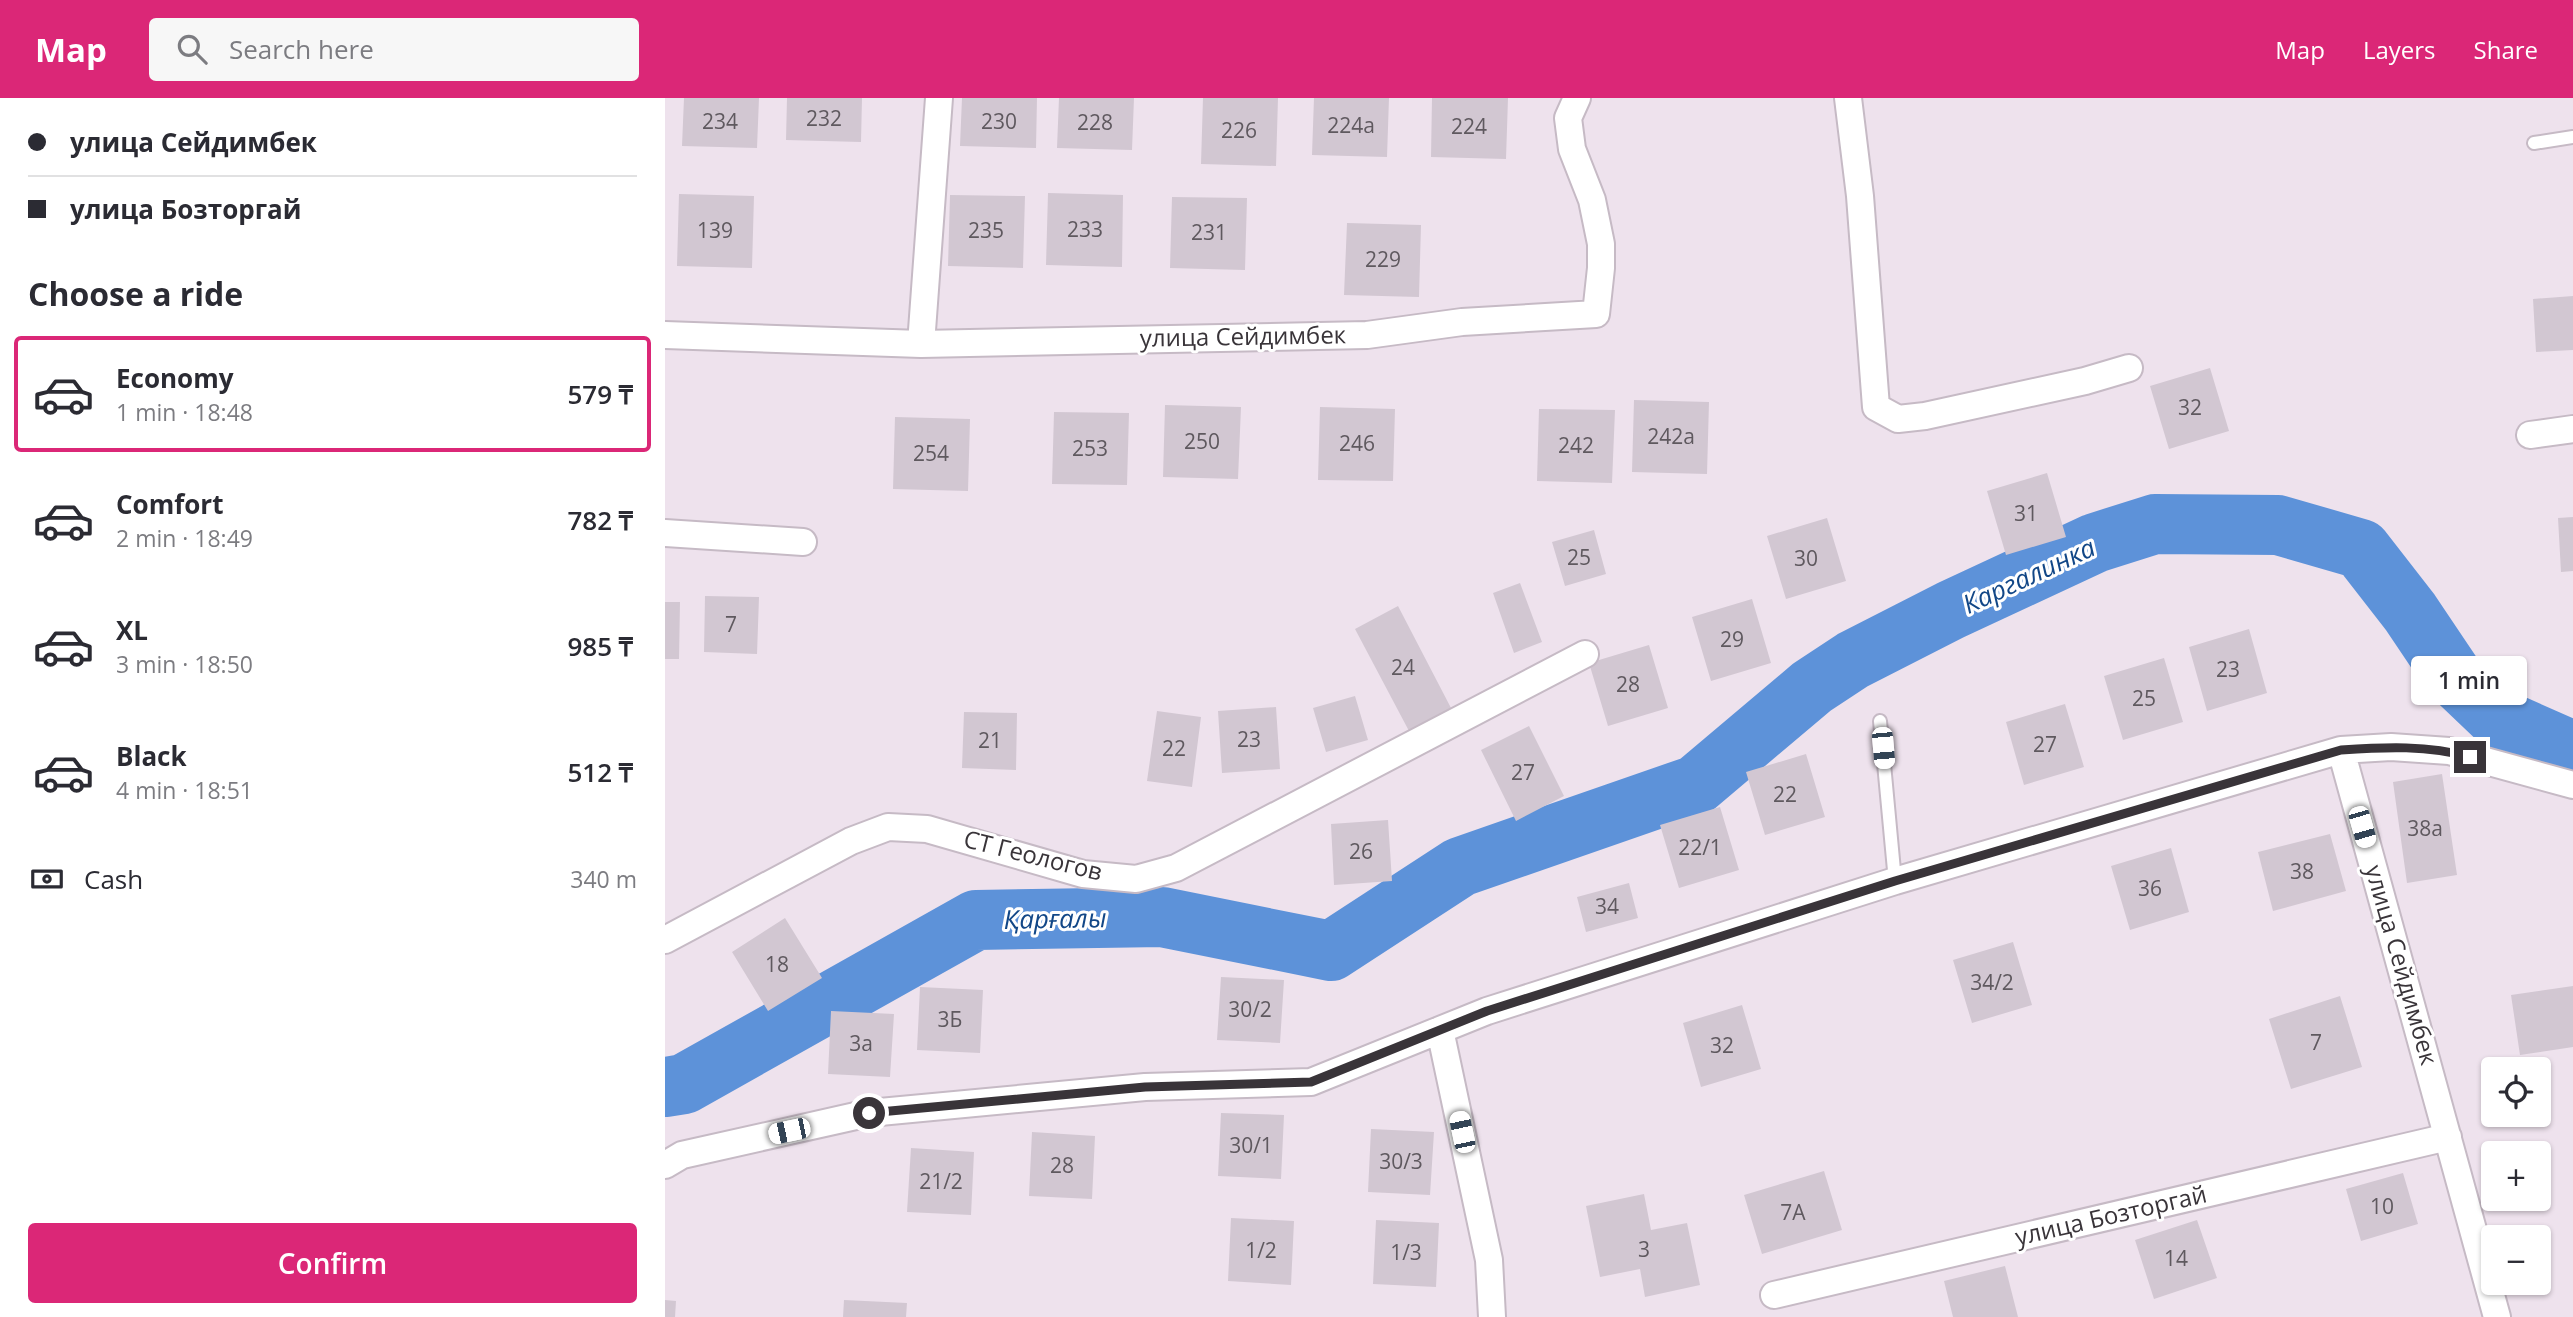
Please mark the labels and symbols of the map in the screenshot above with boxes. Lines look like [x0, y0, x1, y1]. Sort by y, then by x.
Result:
house number: 232 [806, 104, 842, 132]
house number: 234 [702, 107, 738, 135]
house number: 230 [981, 107, 1017, 135]
house number: 228 [1077, 108, 1113, 136]
house number: 224а [1327, 111, 1375, 139]
house number: 224 [1451, 112, 1487, 140]
house number: 226 [1221, 116, 1257, 144]
house number: 233 [1067, 215, 1103, 243]
house number: 139 [697, 216, 733, 244]
house number: 235 [968, 216, 1004, 244]
house number: 231 [1191, 218, 1227, 246]
house number: 229 [1365, 245, 1401, 273]
street label: улица Сейдимбек [1140, 317, 1347, 354]
house number: 32 [2178, 393, 2202, 421]
house number: 242а [1647, 422, 1695, 450]
house number: 250 [1184, 427, 1220, 455]
house number: 246 [1339, 429, 1375, 457]
house number: 242 [1558, 431, 1594, 459]
house number: 253 [1072, 434, 1108, 462]
house number: 254 [913, 439, 949, 467]
house number: 31 [2014, 499, 2038, 527]
water label: Каргалинка [1956, 529, 2101, 622]
house number: 25 [1567, 543, 1591, 571]
house number: 30 [1794, 544, 1818, 572]
house number: 7 [725, 610, 737, 638]
house number: 29 [1720, 625, 1744, 653]
house number: 24 [1391, 653, 1415, 681]
house number: 23 [2216, 655, 2240, 683]
callout: 1 min [2412, 656, 2528, 704]
house number: 28 [1616, 670, 1640, 698]
house number: 25 [2132, 684, 2156, 712]
house number: 23 [1237, 725, 1261, 753]
house number: 21 [978, 726, 1002, 754]
car [1871, 726, 1896, 770]
house number: 27 [2033, 730, 2057, 758]
house number: 22 [1162, 734, 1186, 762]
route end [2454, 741, 2486, 773]
house number: 27 [1511, 758, 1535, 786]
house number: 22 [1773, 780, 1797, 808]
car [2347, 804, 2378, 850]
house number: 38а [2407, 814, 2443, 842]
street label: СТ Геологов [961, 821, 1106, 888]
house number: 22/1 [1678, 833, 1722, 861]
house number: 26 [1349, 837, 1373, 865]
house number: 38 [2290, 857, 2314, 885]
street label: улица Сейдимбек [2358, 861, 2447, 1069]
house number: 36 [2138, 874, 2162, 902]
house number: 34 [1595, 892, 1619, 920]
water label: Қарғалы [1003, 899, 1107, 937]
house number: 18 [765, 950, 789, 978]
house number: 34/2 [1970, 968, 2014, 996]
house number: 30/2 [1228, 995, 1272, 1023]
house number: 3Б [938, 1005, 962, 1033]
house number: 7 [2310, 1028, 2322, 1056]
house number: 3а [849, 1029, 873, 1057]
house number: 32 [1710, 1031, 1734, 1059]
route start [853, 1097, 885, 1129]
car [1448, 1109, 1477, 1155]
car [767, 1116, 812, 1146]
house number: 30/1 [1229, 1131, 1273, 1159]
house number: 30/3 [1379, 1147, 1423, 1175]
house number: 28 [1050, 1151, 1074, 1179]
house number: 21/2 [919, 1167, 963, 1195]
street label: улица Бозторгай [2012, 1176, 2210, 1253]
house number: 10 [2370, 1192, 2394, 1220]
house number: 7А [1780, 1198, 1806, 1226]
house number: 3 [1638, 1235, 1650, 1263]
house number: 1/2 [1245, 1236, 1277, 1264]
house number: 1/3 [1390, 1238, 1422, 1266]
house number: 14 [2164, 1244, 2188, 1272]

